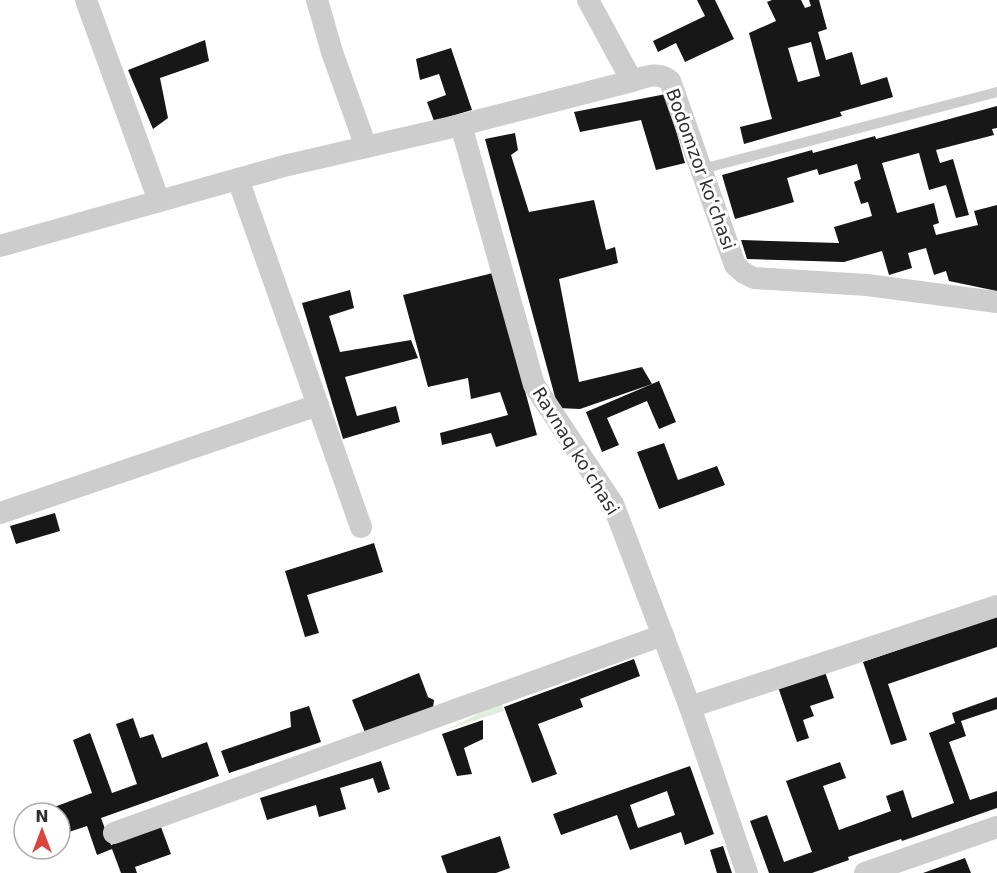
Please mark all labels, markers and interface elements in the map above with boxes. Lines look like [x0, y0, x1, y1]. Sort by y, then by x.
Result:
street label: Bodomzor koʻchasi [662, 85, 740, 253]
street label: Ravnaq koʻchasi [528, 383, 624, 519]
north arrow [12, 801, 72, 861]
text: N [35, 807, 49, 826]

